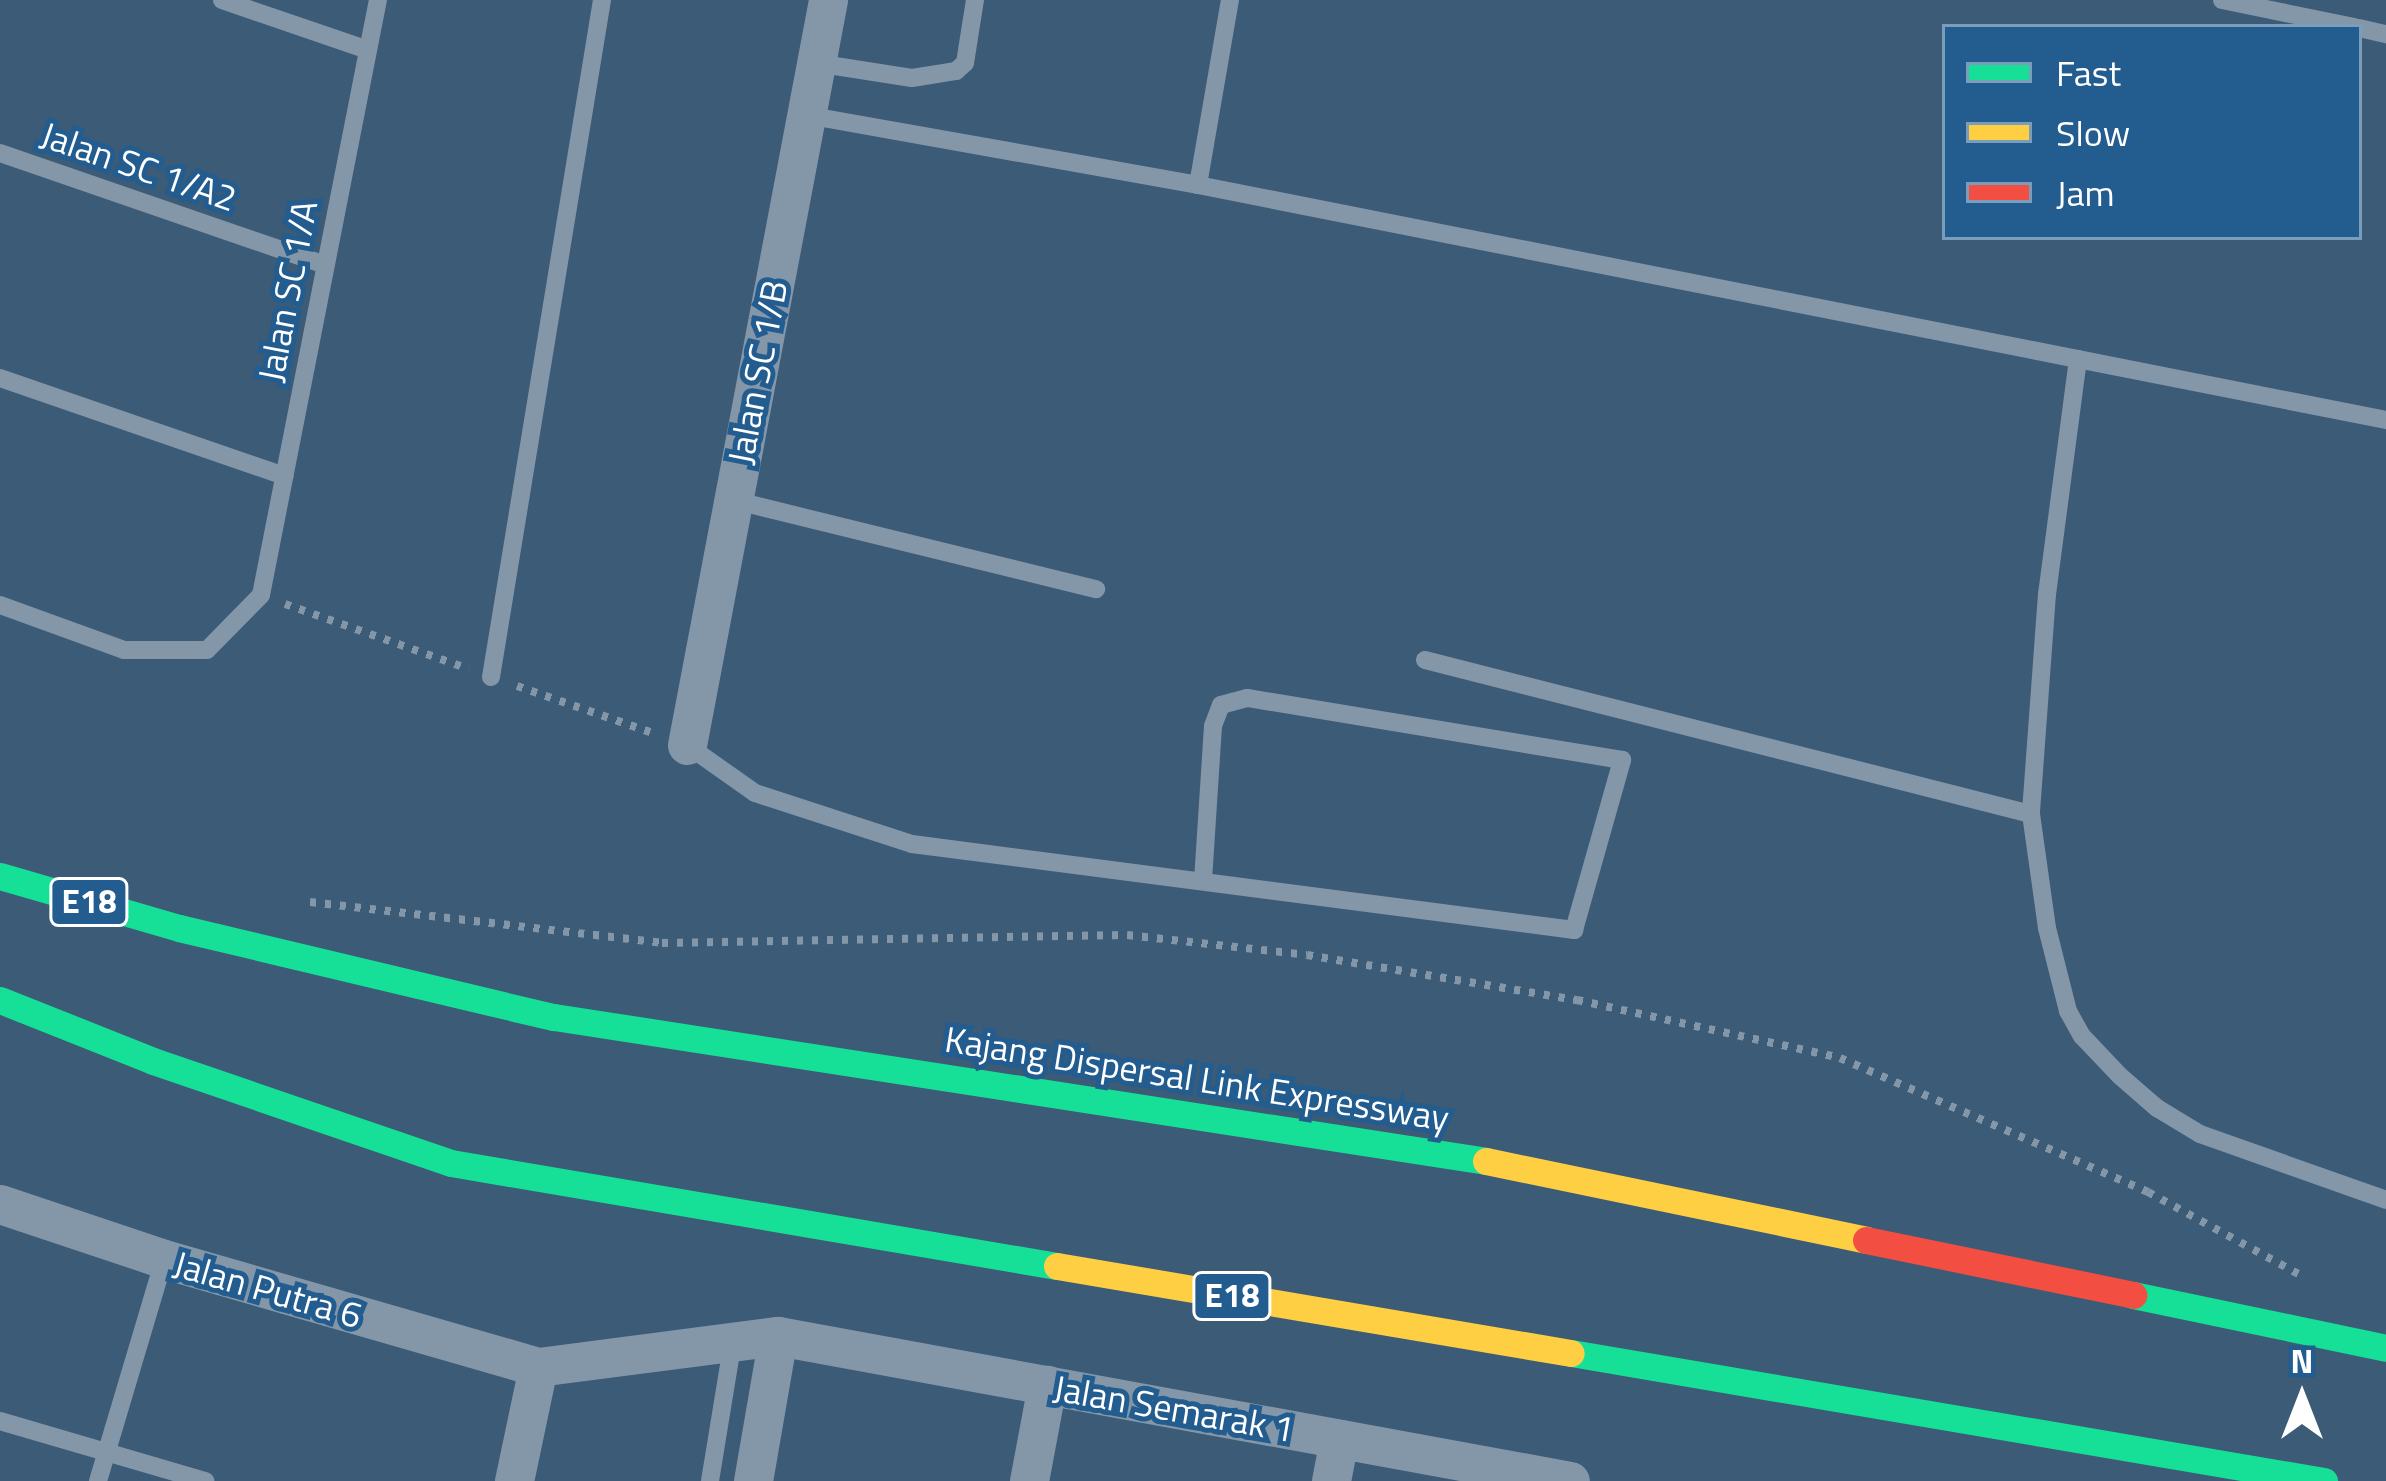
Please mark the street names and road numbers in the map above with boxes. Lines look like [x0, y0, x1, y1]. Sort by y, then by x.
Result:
street label: Jalan SC 1/A2 [35, 112, 243, 220]
street label: Jalan SC 1/A [248, 197, 326, 385]
street label: Jalan SC 1/B [718, 276, 796, 468]
road number: E18 [47, 875, 131, 929]
street label: Kajang Dispersal Link Expressway [942, 1017, 1452, 1139]
street label: Jalan Putra 6 [169, 1242, 367, 1336]
road number: E18 [1190, 1269, 1274, 1323]
street label: Jalan Semarak 1 [1050, 1366, 1298, 1450]

